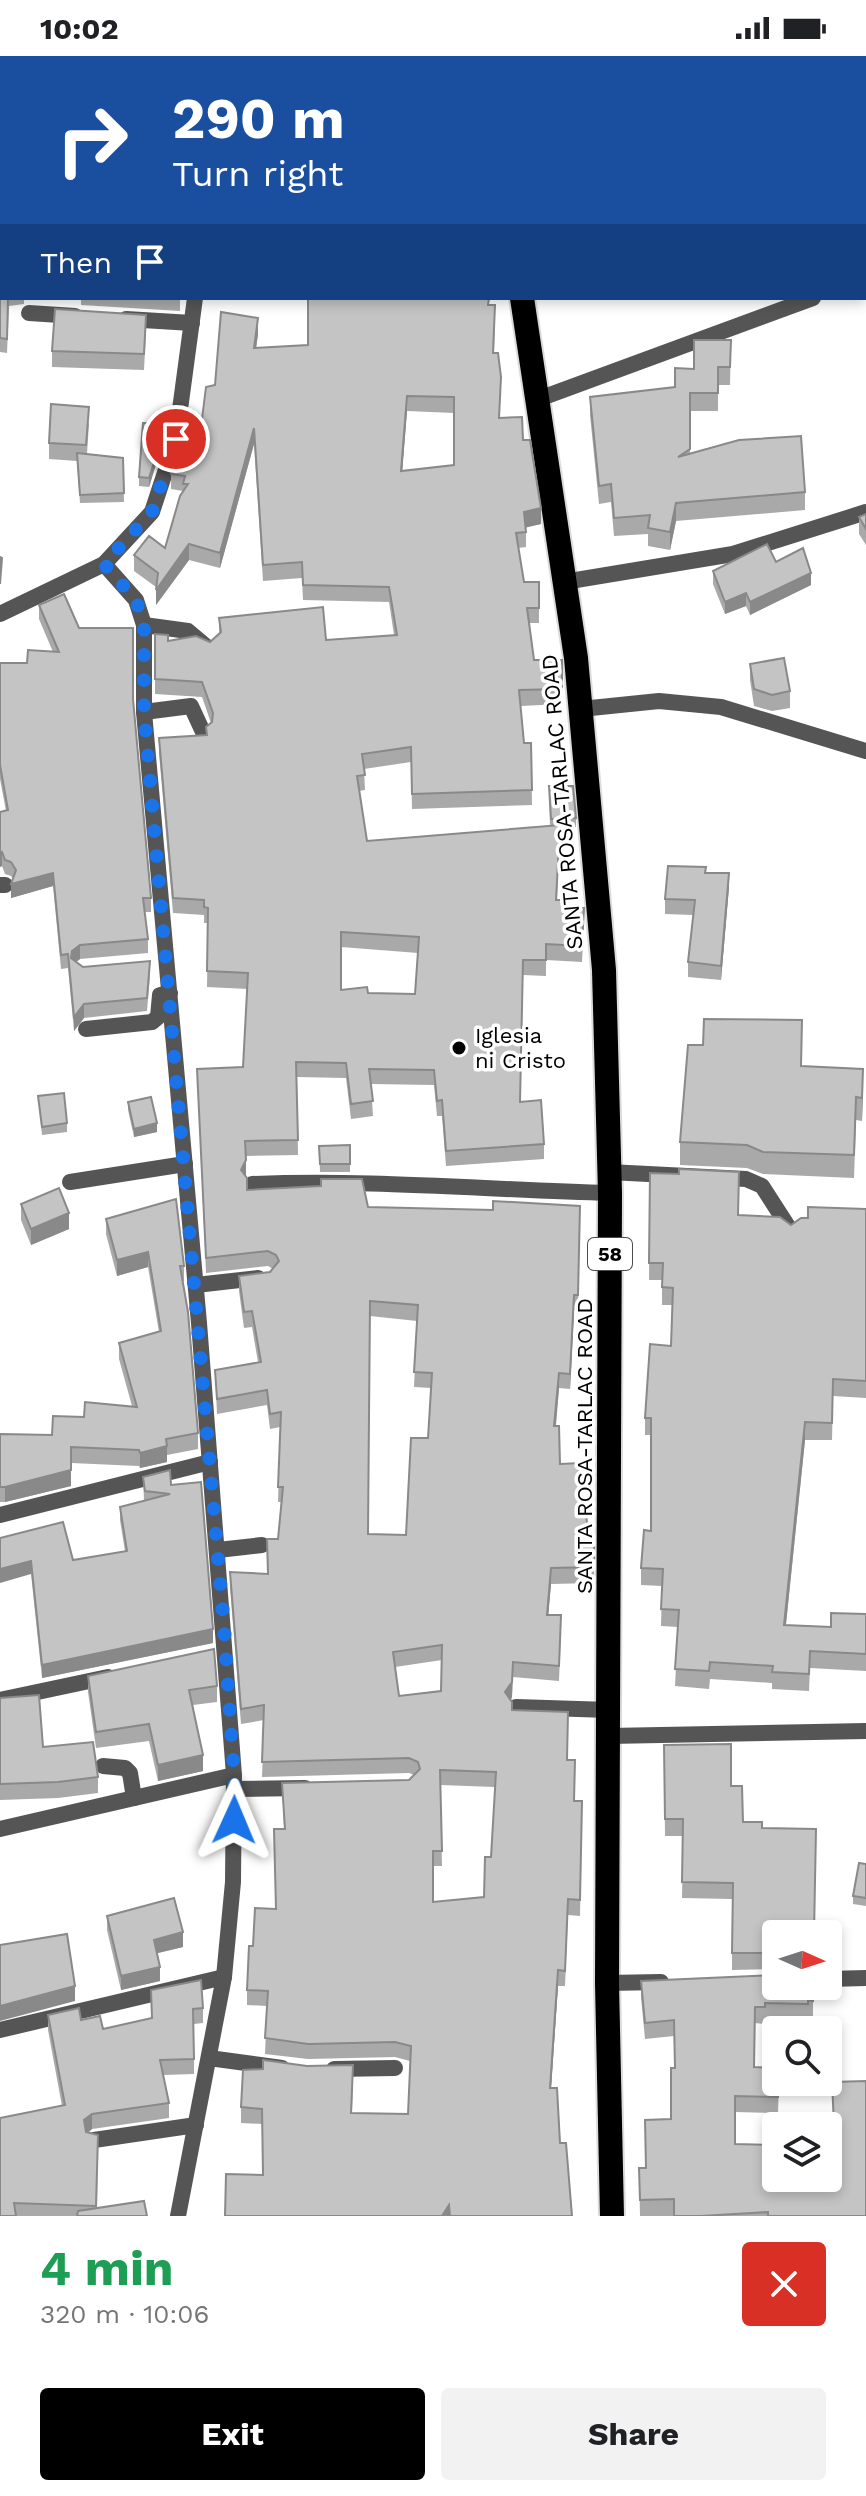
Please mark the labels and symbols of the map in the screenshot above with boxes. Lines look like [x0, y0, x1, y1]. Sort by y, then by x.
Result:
pin [142, 405, 210, 473]
street label: SANTA ROSA-TARLAC ROAD [537, 653, 587, 951]
place label: Iglesia ni Cristo [475, 1023, 566, 1073]
marker: Iglesia ni Cristo [450, 1039, 468, 1057]
road number: 58 [588, 1238, 632, 1270]
street label: SANTA ROSA-TARLAC ROAD [572, 1298, 597, 1594]
position arrow [192, 1778, 276, 1862]
north arrow [762, 1920, 842, 2000]

